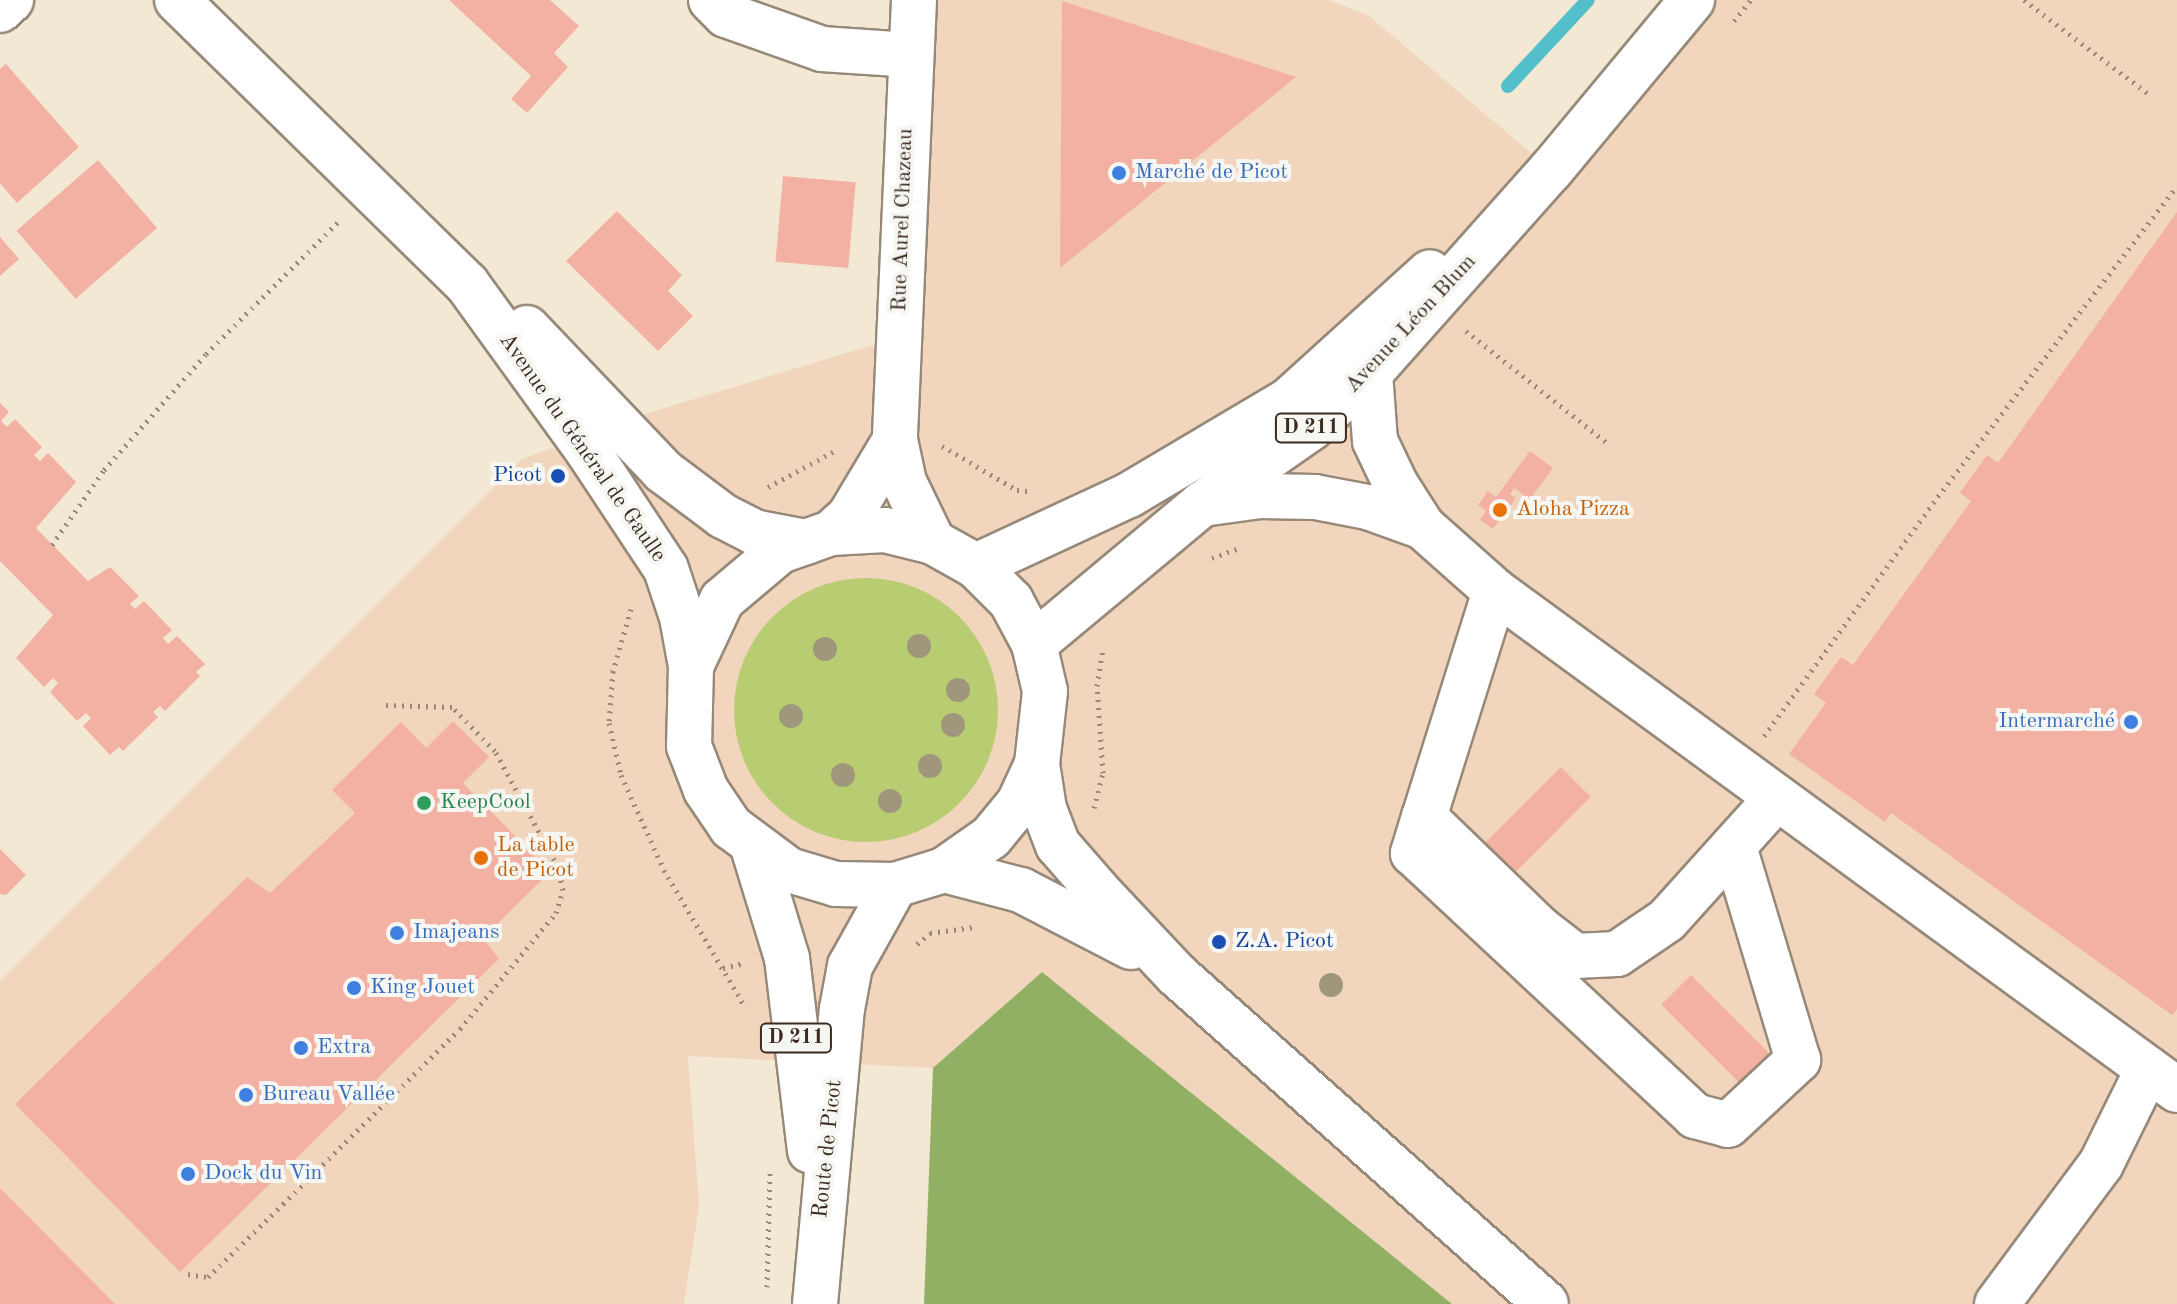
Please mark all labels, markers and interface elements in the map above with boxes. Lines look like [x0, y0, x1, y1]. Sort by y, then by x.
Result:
street label: Rue Aurel Chazeau [887, 128, 919, 312]
place label: Marché de Picot [1135, 160, 1288, 186]
marker: Marché de Picot [1110, 164, 1128, 182]
street label: Avenue Léon Blum [1340, 249, 1482, 399]
street label: Avenue du Général de Gaulle [493, 328, 671, 568]
road number: D 211 [1273, 412, 1349, 444]
place label: Picot [493, 463, 542, 489]
marker: Picot [549, 467, 567, 485]
place label: Aloha Pizza [1516, 497, 1630, 523]
marker: Aloha Pizza [1491, 501, 1509, 519]
place label: Intermarché [1999, 709, 2115, 735]
marker: Intermarché [2122, 713, 2140, 731]
place label: KeepCool [440, 790, 531, 816]
marker: KeepCool [415, 794, 433, 812]
place label: La table de Picot [497, 832, 575, 884]
marker: La table de Picot [472, 849, 490, 867]
place label: Imajeans [413, 920, 499, 946]
marker: Imajeans [388, 924, 406, 942]
place label: Z.A. Picot [1235, 929, 1334, 955]
marker: Z.A. Picot [1210, 933, 1228, 951]
place label: King Jouet [370, 975, 475, 1001]
marker: King Jouet [345, 979, 363, 997]
road number: D 211 [758, 1022, 834, 1054]
place label: Extra [317, 1035, 371, 1061]
marker: Extra [292, 1039, 310, 1057]
street label: Route de Picot [808, 1078, 848, 1220]
place label: Bureau Vallée [262, 1082, 395, 1108]
marker: Bureau Vallée [237, 1086, 255, 1104]
place label: Dock du Vin [204, 1161, 322, 1187]
marker: Dock du Vin [179, 1165, 197, 1183]

